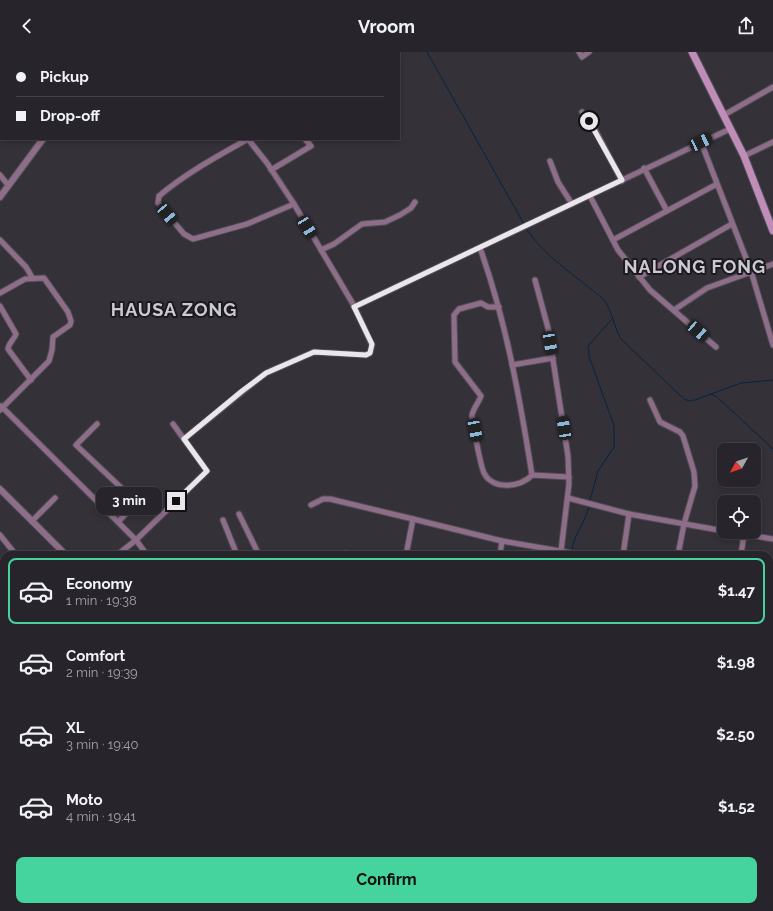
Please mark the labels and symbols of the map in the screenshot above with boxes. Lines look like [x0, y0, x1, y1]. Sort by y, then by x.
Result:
route start [580, 112, 598, 130]
car [688, 131, 714, 153]
car [155, 201, 179, 227]
car [296, 214, 318, 240]
district label: NALONG FONG [624, 256, 766, 277]
district label: HAUSA ZONG [111, 299, 237, 320]
car [685, 319, 711, 343]
car [542, 330, 558, 356]
car [556, 415, 572, 441]
car [467, 417, 483, 443]
north arrow [717, 443, 761, 487]
callout: 3 min [96, 487, 162, 515]
route end [167, 492, 185, 510]

